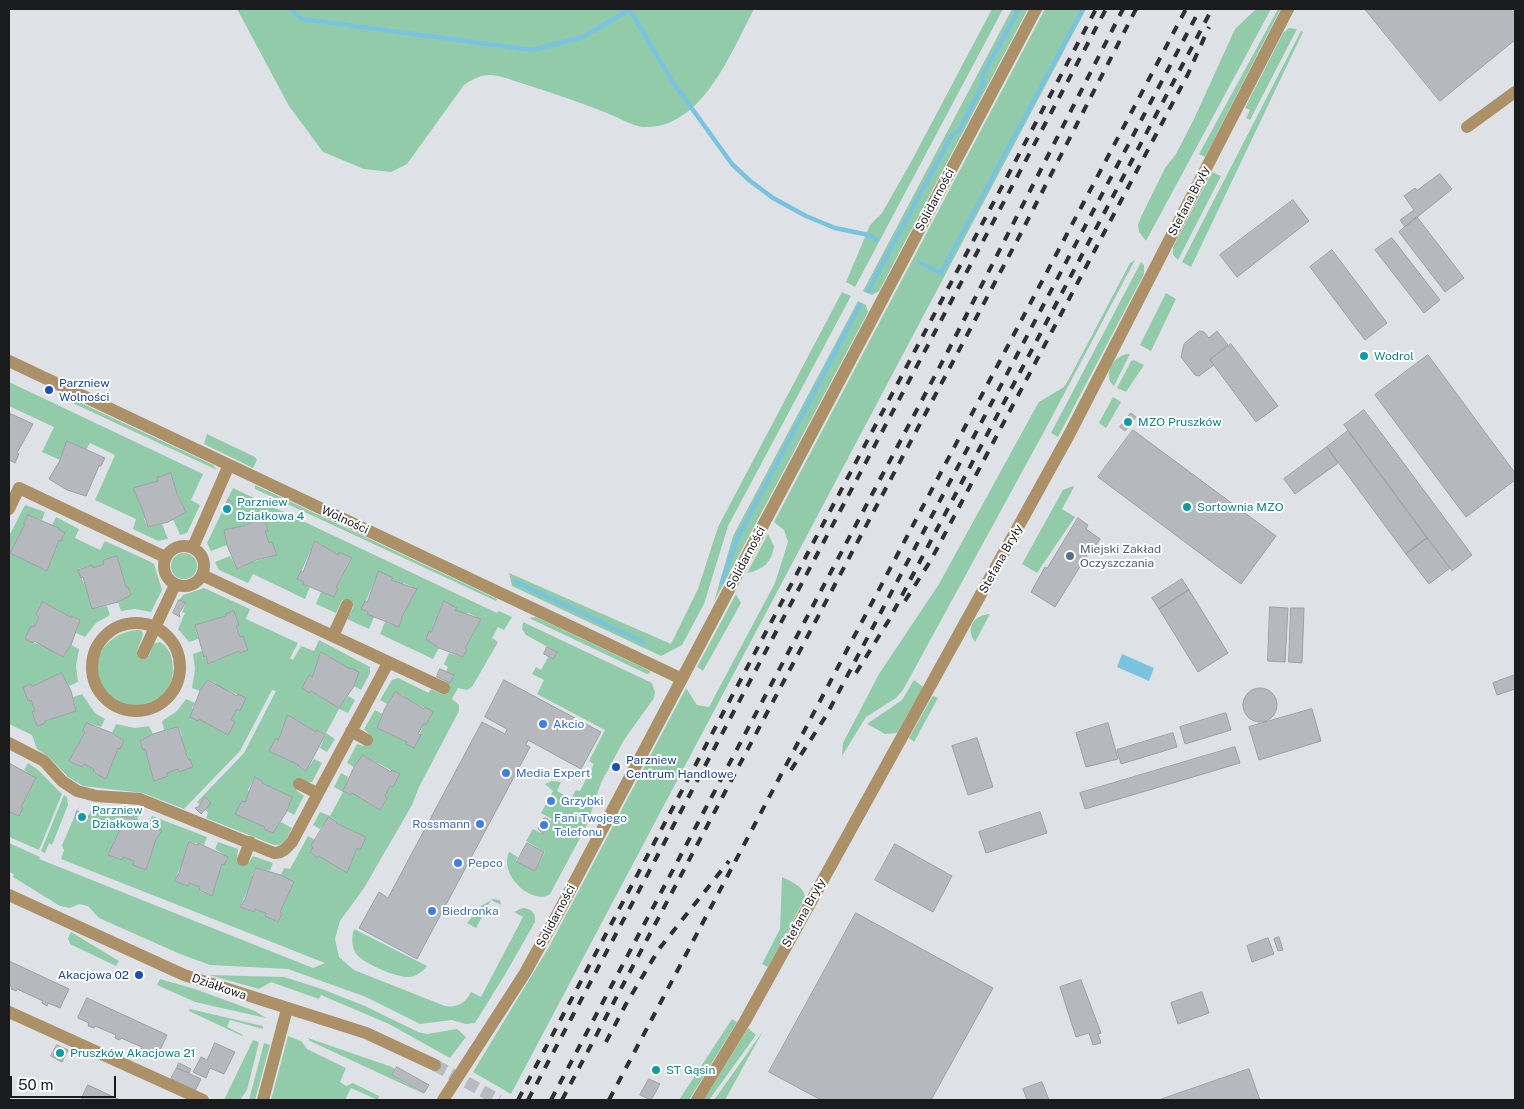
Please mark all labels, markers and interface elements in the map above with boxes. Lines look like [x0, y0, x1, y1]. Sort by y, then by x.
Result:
street label: Stefana Bryły [1165, 164, 1213, 238]
street label: Solidarności [912, 166, 958, 234]
place label: Wodrol [1374, 349, 1414, 363]
marker: Wodrol [1358, 350, 1370, 362]
place label: Parzniew Wolności [59, 376, 110, 404]
marker: Parzniew Wolności [43, 384, 55, 396]
place label: MZO Pruszków [1138, 415, 1222, 429]
marker: MZO Pruszków [1122, 416, 1134, 428]
place label: Parzniew Działkowa 4 [237, 495, 304, 523]
place label: Sortownia MZO [1197, 500, 1283, 514]
marker: Sortownia MZO [1181, 501, 1193, 513]
marker: Parzniew Działkowa 4 [221, 503, 233, 515]
street label: Wolności [319, 503, 371, 537]
street label: Stefana Bryły [976, 522, 1026, 596]
street label: Solidarności [723, 524, 769, 592]
place label: Miejski Zakład Oczyszczania [1080, 542, 1161, 570]
marker: Miejski Zakład Oczyszczania [1064, 550, 1076, 562]
place label: Akcio [553, 717, 584, 731]
marker: Akcio [537, 718, 549, 730]
place label: Parzniew Centrum Handlowe [626, 753, 733, 781]
marker: Parzniew Centrum Handlowe [610, 761, 622, 773]
place label: Media Expert [516, 766, 590, 780]
marker: Media Expert [500, 767, 512, 779]
place label: Grzybki [561, 794, 604, 808]
marker: Grzybki [545, 795, 557, 807]
place label: Parzniew Działkowa 3 [92, 803, 159, 831]
marker: Parzniew Działkowa 3 [76, 811, 88, 823]
place label: Fani Twojego Telefonu [554, 811, 627, 839]
place label: Rossmann [412, 817, 470, 831]
marker: Rossmann [474, 818, 486, 830]
marker: Fani Twojego Telefonu [538, 819, 550, 831]
place label: Pepco [468, 856, 503, 870]
marker: Pepco [452, 857, 464, 869]
street label: Stefana Bryły [779, 876, 829, 950]
street label: Solidarności [533, 882, 579, 950]
place label: Biedronka [442, 904, 499, 918]
marker: Biedronka [426, 905, 438, 917]
place label: Akacjowa 02 [58, 968, 129, 982]
marker: Akacjowa 02 [133, 969, 145, 981]
street label: Działkowa [190, 971, 248, 1003]
place label: Pruszków Akacjowa 21 [70, 1046, 195, 1060]
marker: Pruszków Akacjowa 21 [54, 1047, 66, 1059]
place label: ST Gąsin [666, 1063, 715, 1077]
marker: ST Gąsin [650, 1064, 662, 1076]
scale bar [12, 1066, 119, 1098]
text: 50 m [18, 1076, 53, 1093]

